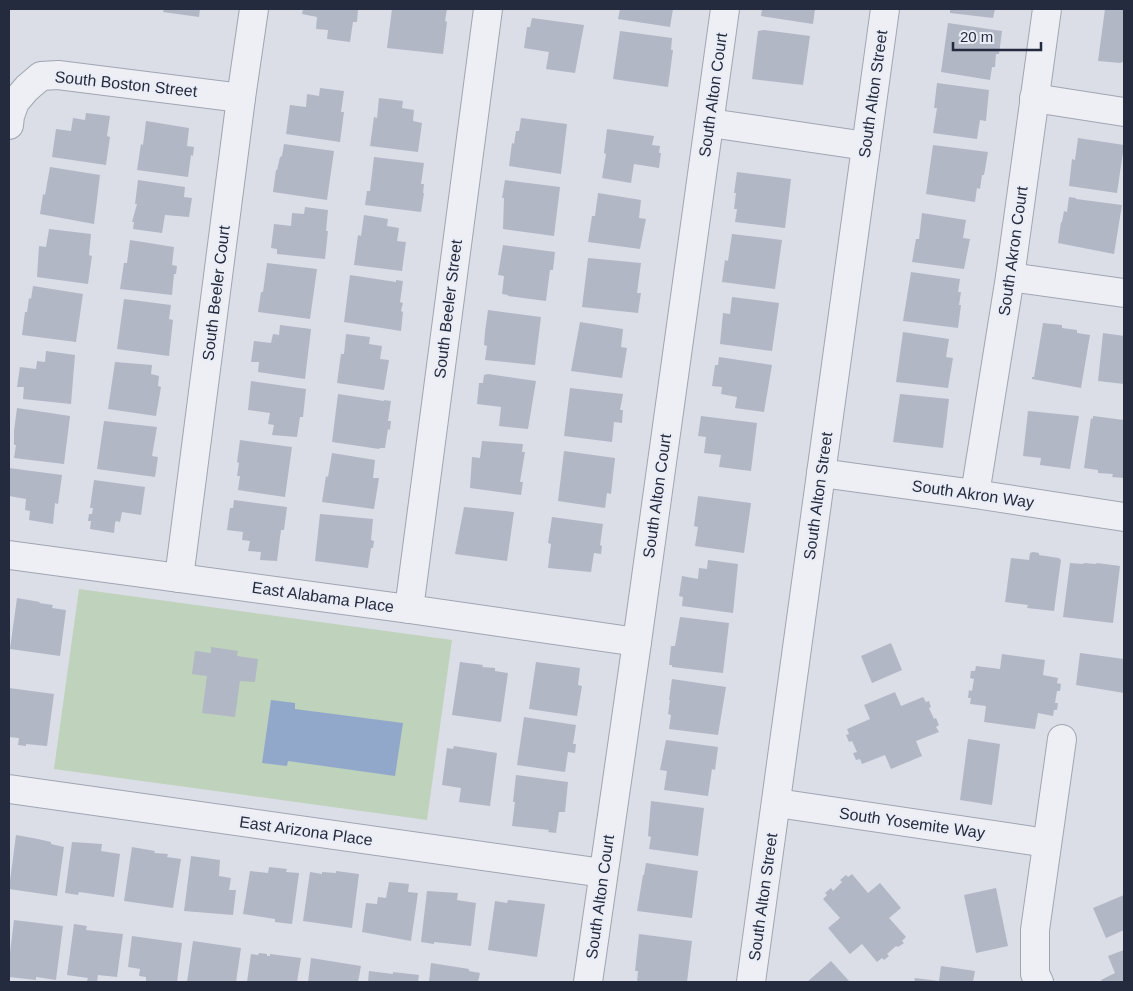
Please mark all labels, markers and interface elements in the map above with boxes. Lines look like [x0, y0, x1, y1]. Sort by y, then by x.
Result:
scale bar [953, 20, 1040, 52]
street label: South Alton Street [856, 28, 890, 159]
text: 20 m [960, 28, 993, 45]
street label: South Alton Court [696, 31, 730, 158]
street label: South Boston Street [54, 68, 199, 100]
street label: South Akron Court [995, 185, 1031, 317]
street label: South Beeler Court [199, 224, 233, 362]
street label: South Beeler Street [431, 238, 465, 379]
street label: South Alton Street [801, 430, 835, 561]
street label: South Alton Court [640, 432, 674, 559]
street label: South Akron Way [911, 477, 1035, 511]
street label: East Alabama Place [251, 579, 395, 615]
street label: South Yosemite Way [838, 804, 986, 842]
street label: East Arizona Place [238, 813, 374, 849]
street label: South Alton Street [746, 831, 780, 962]
street label: South Alton Court [583, 833, 617, 960]

